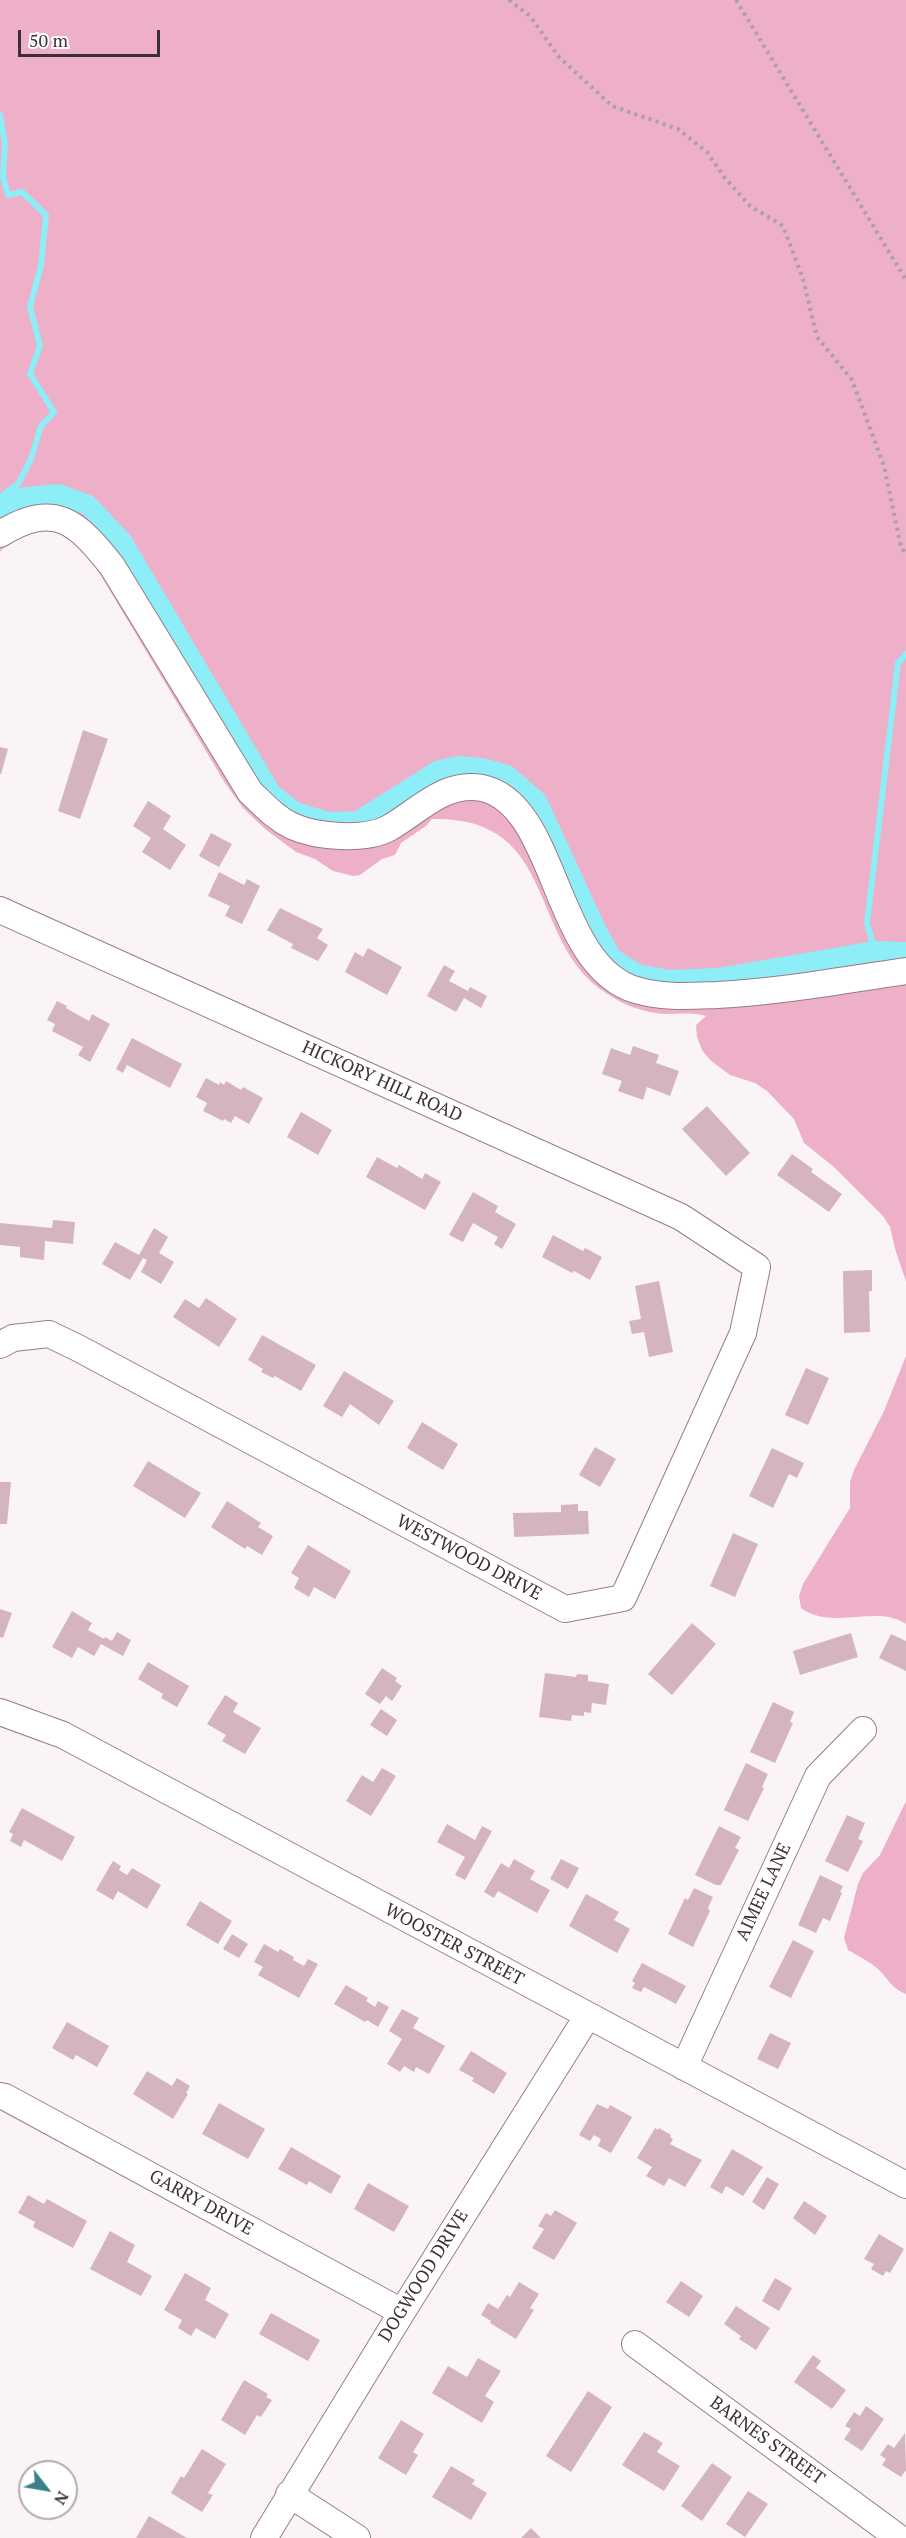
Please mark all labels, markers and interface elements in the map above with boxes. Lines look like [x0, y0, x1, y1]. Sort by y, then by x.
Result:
scale bar [21, 18, 164, 56]
text: 50 m [29, 28, 68, 52]
street label: HICKORY HILL ROAD [298, 1037, 466, 1127]
street label: WESTWOOD DRIVE [393, 1511, 545, 1605]
street label: AIMEE LANE [732, 1840, 796, 1944]
street label: WOOSTER STREET [381, 1899, 527, 1991]
street label: GARRY DRIVE [145, 2165, 257, 2241]
street label: DOGWOOD DRIVE [375, 2206, 473, 2346]
street label: BARNES STREET [705, 2392, 829, 2490]
north arrow [18, 2460, 78, 2520]
text: N [49, 2487, 74, 2509]

